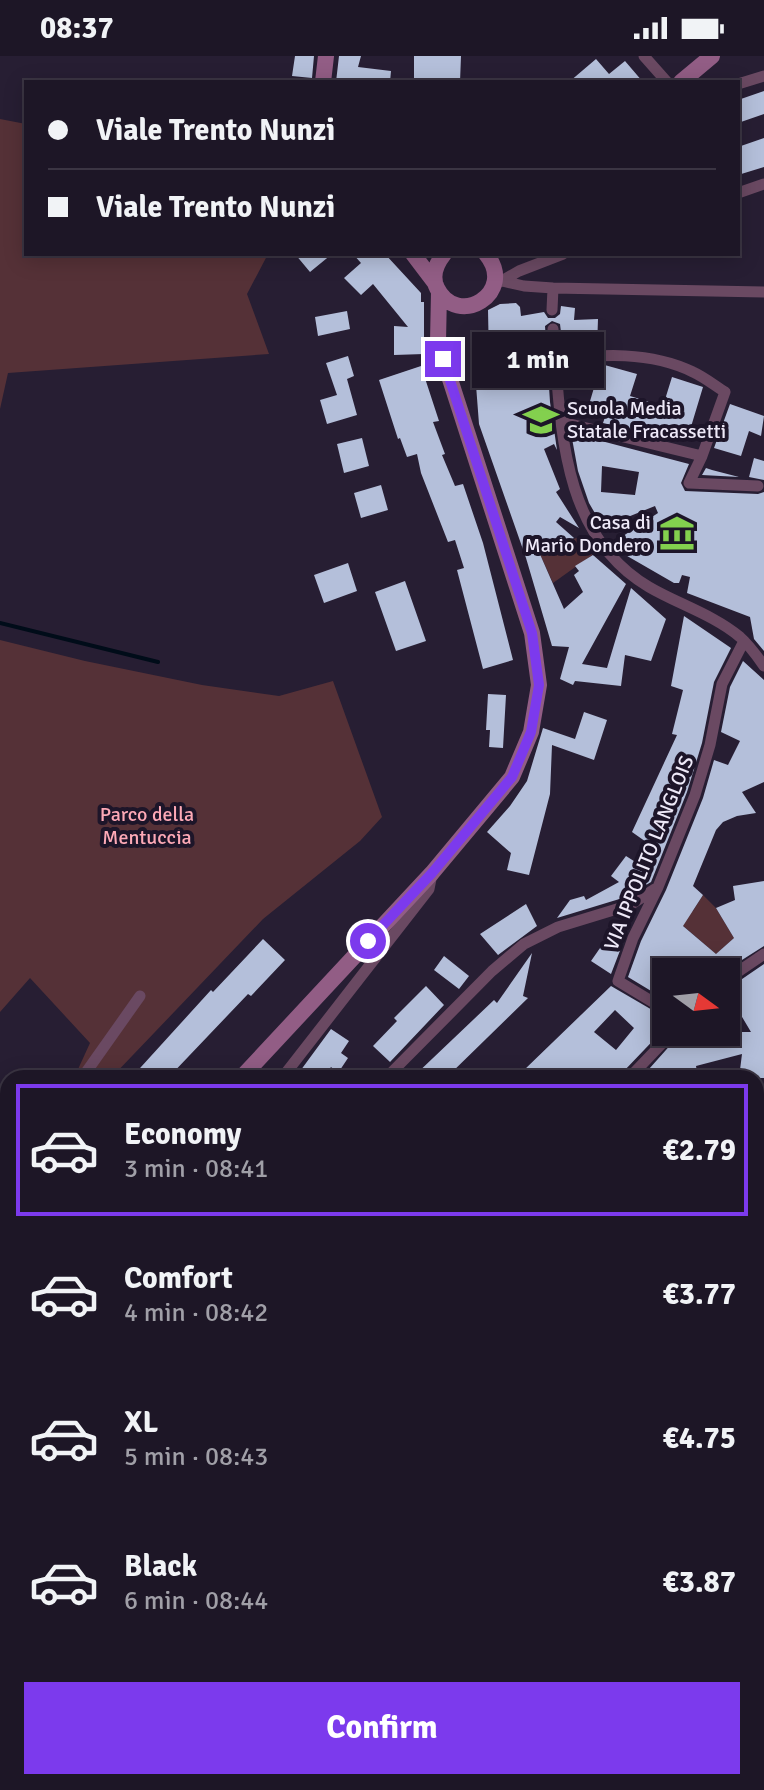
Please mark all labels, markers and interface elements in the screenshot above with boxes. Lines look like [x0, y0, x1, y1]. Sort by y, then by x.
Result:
text: 08:37 [40, 10, 114, 47]
text: Viale Trento Nunzi [96, 112, 335, 149]
text: Viale Trento Nunzi [96, 189, 335, 226]
callout: 1 min [471, 331, 603, 387]
route end [425, 341, 461, 377]
text: 1 min [507, 344, 569, 376]
place label: Scuola Media Statale Fracassetti [567, 396, 726, 444]
school or university icon: Scuola Media Statale Fracassetti [522, 401, 560, 439]
place label: Casa di Mario Dondero [525, 510, 651, 558]
museum icon: Casa di Mario Dondero [658, 514, 696, 552]
street label: VIA IPPOLITO LANGLOIS [599, 752, 699, 954]
park label: Parco della Mentuccia [100, 802, 194, 850]
route start [350, 923, 386, 959]
north arrow [652, 958, 740, 1046]
map controls [652, 958, 740, 1046]
icon: car [28, 1114, 100, 1186]
text: Economy [124, 1116, 241, 1153]
text: €2.79 [663, 1132, 736, 1169]
text: 3 min · 08:41 [124, 1153, 268, 1185]
icon: car [28, 1258, 100, 1330]
text: Comfort [124, 1260, 233, 1297]
text: €3.77 [663, 1276, 736, 1313]
text: 4 min · 08:42 [124, 1297, 268, 1329]
icon: car [28, 1402, 100, 1474]
text: XL [124, 1404, 158, 1441]
text: €4.75 [663, 1420, 736, 1457]
text: 5 min · 08:43 [124, 1441, 268, 1473]
icon: car [28, 1546, 100, 1618]
text: Black [124, 1548, 197, 1585]
text: €3.87 [663, 1564, 736, 1601]
text: 6 min · 08:44 [124, 1585, 268, 1617]
button: Confirm [24, 1682, 740, 1774]

